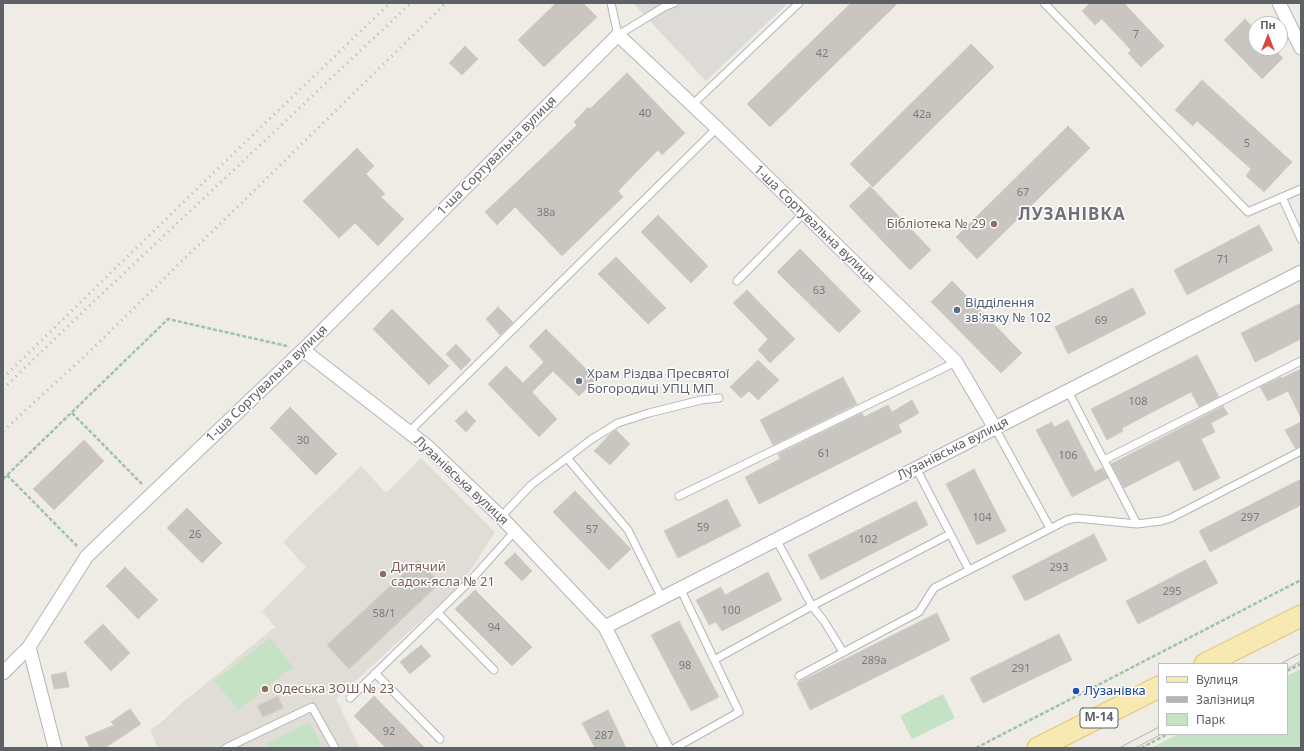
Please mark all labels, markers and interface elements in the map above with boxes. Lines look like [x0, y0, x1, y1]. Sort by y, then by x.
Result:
north arrow [1248, 16, 1288, 56]
text: Пн [1260, 17, 1276, 32]
house number: 7 [1133, 28, 1139, 42]
house number: 42 [816, 47, 828, 61]
street label: 1-ша Сортувальна вулиця [434, 93, 560, 219]
house number: 40 [639, 107, 651, 121]
house number: 42а [913, 108, 931, 122]
house number: 5 [1244, 137, 1250, 151]
street label: 1-ша Сортувальна вулиця [750, 162, 878, 286]
house number: 67 [1017, 186, 1029, 200]
district label: ЛУЗАНІВКА [1018, 205, 1126, 225]
house number: 38а [537, 206, 555, 220]
place label: Бібліотека № 29 [886, 216, 986, 232]
marker: Бібліотека № 29 [989, 219, 999, 229]
house number: 71 [1217, 253, 1229, 267]
house number: 63 [813, 284, 825, 298]
place label: Відділення зв'язку № 102 [965, 295, 1051, 326]
marker: Відділення зв'язку № 102 [952, 305, 962, 315]
house number: 69 [1095, 314, 1107, 328]
street label: 1-ша Сортувальна вулиця [203, 322, 331, 446]
place label: Храм Різдва Пресвятої Богородиці УПЦ МП [587, 366, 729, 397]
marker: Храм Різдва Пресвятої Богородиці УПЦ МП [574, 376, 584, 386]
house number: 108 [1129, 395, 1147, 409]
street label: Лузанівська вулиця [895, 414, 1011, 484]
street label: Лузанівська вулиця [411, 433, 511, 529]
house number: 30 [297, 434, 309, 448]
house number: 61 [818, 447, 830, 461]
house number: 106 [1059, 449, 1077, 463]
house number: 104 [973, 511, 991, 525]
house number: 297 [1241, 511, 1259, 525]
house number: 59 [697, 521, 709, 535]
house number: 57 [586, 523, 598, 537]
house number: 26 [189, 528, 201, 542]
house number: 102 [859, 533, 877, 547]
place label: Дитячий садок-ясла № 21 [391, 559, 495, 590]
house number: 293 [1050, 561, 1068, 575]
marker: Дитячий садок-ясла № 21 [378, 569, 388, 579]
house number: 295 [1163, 585, 1181, 599]
house number: 100 [722, 604, 740, 618]
house number: 58/1 [373, 607, 395, 621]
house number: 94 [488, 621, 500, 635]
house number: 289а [862, 654, 886, 668]
house number: 98 [679, 659, 691, 673]
house number: 291 [1012, 662, 1030, 676]
legend [1158, 663, 1288, 735]
text: Вулиця [1196, 671, 1238, 688]
place label: Одеська ЗОШ № 23 [273, 681, 394, 697]
place label: Лузанівка [1084, 683, 1146, 699]
marker: Одеська ЗОШ № 23 [260, 684, 270, 694]
marker: Лузанівка [1071, 686, 1081, 696]
text: Залізниця [1196, 691, 1255, 708]
road number: М-14 [1080, 708, 1118, 728]
text: Парк [1196, 711, 1225, 728]
house number: 92 [383, 725, 395, 739]
house number: 287 [595, 729, 613, 743]

